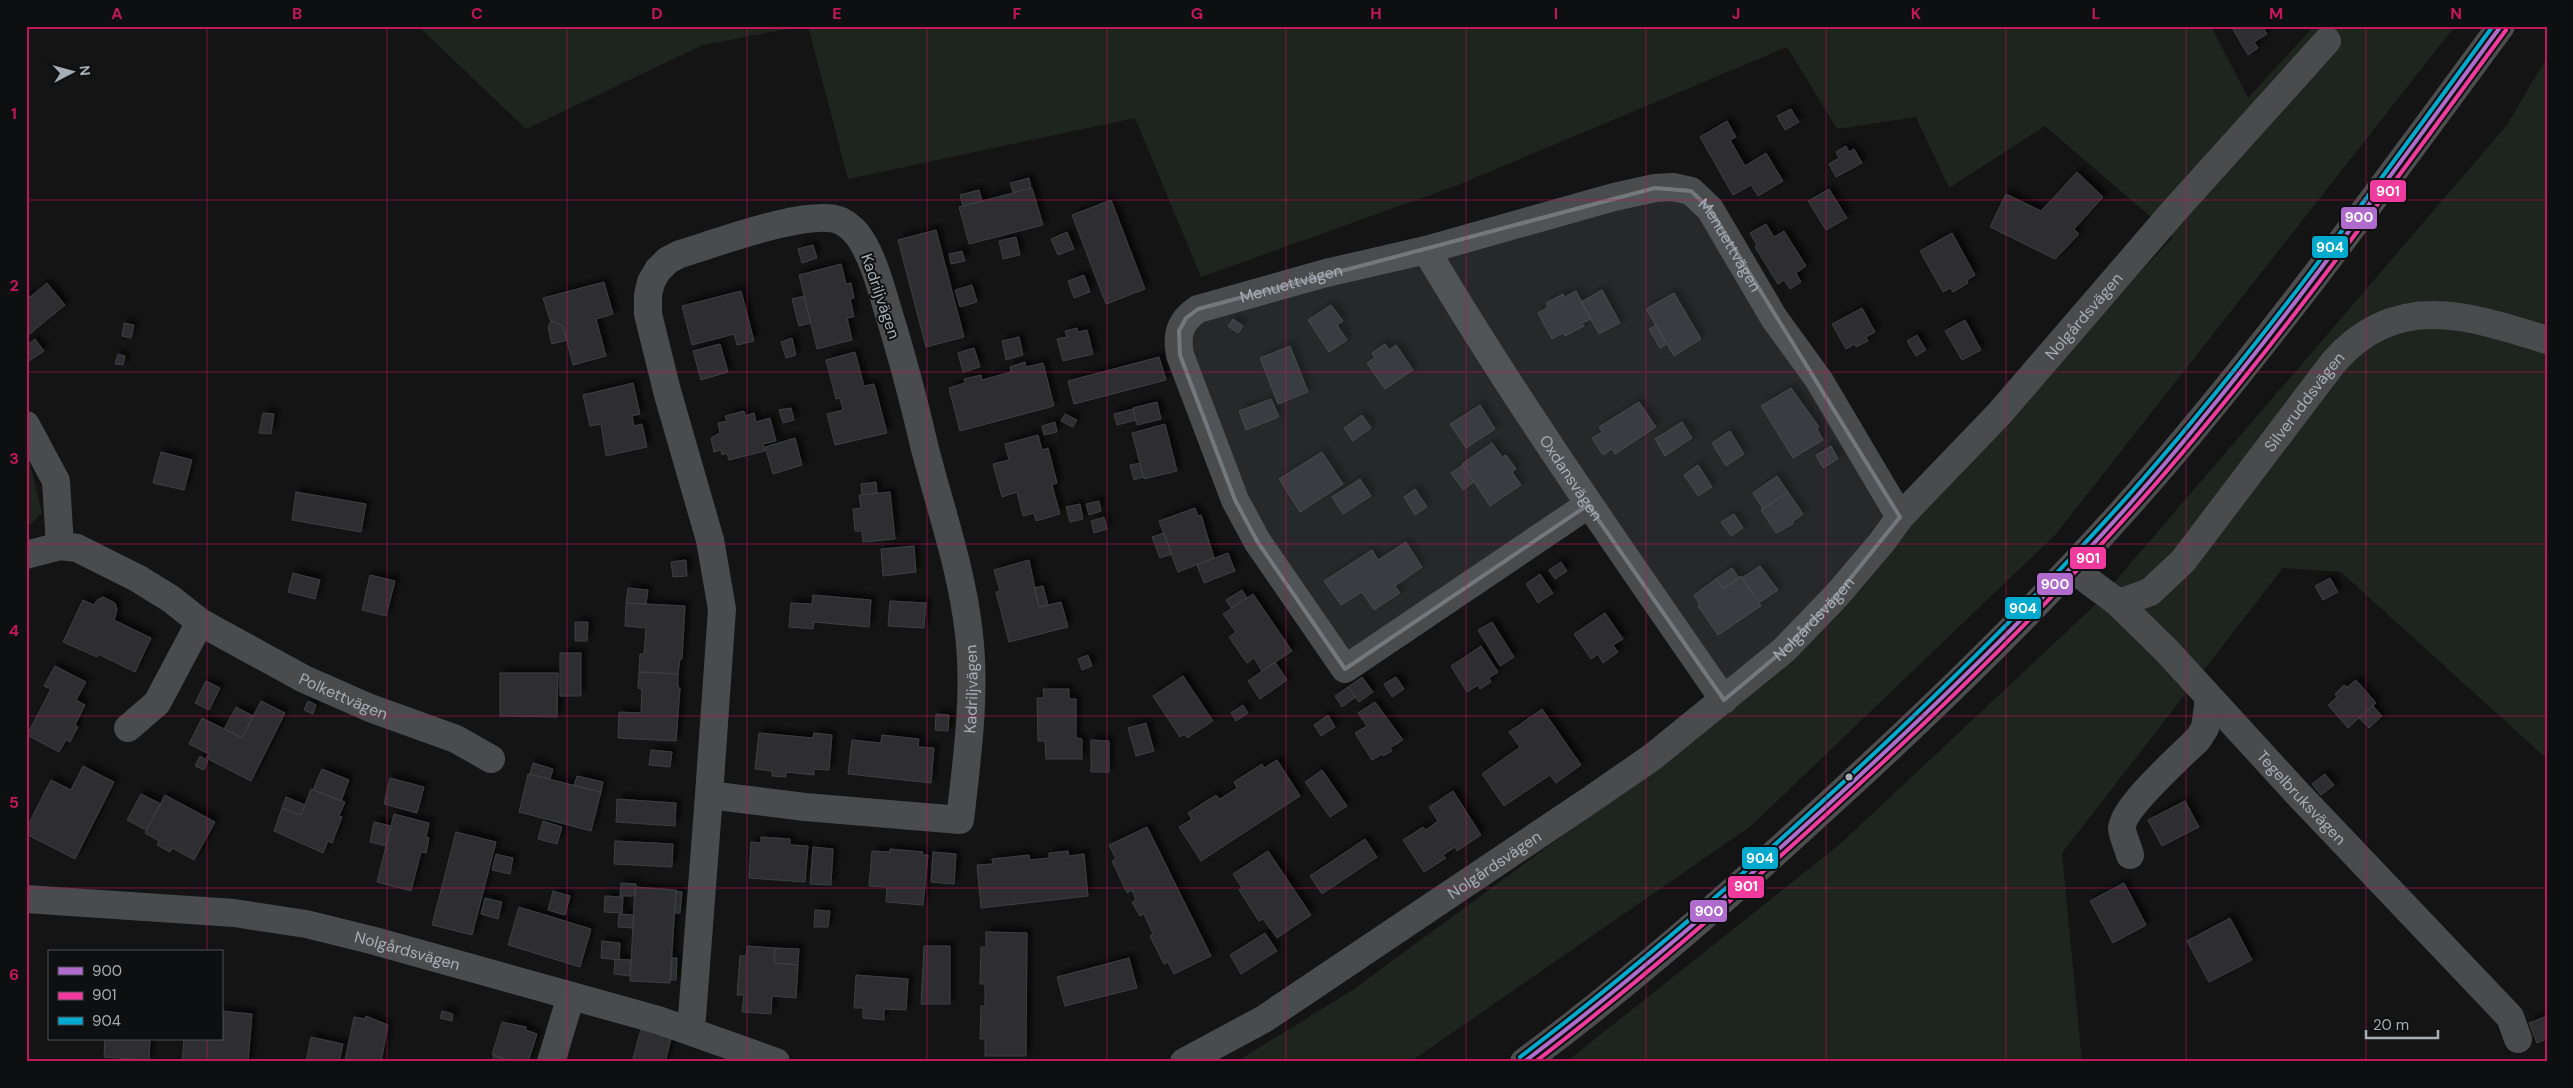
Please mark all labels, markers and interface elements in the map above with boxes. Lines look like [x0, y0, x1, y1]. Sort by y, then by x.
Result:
text: A [111, 3, 123, 24]
text: B [292, 3, 302, 24]
text: C [471, 3, 483, 24]
text: D [651, 3, 663, 24]
text: E [832, 3, 842, 24]
text: F [1013, 3, 1022, 24]
text: G [1191, 3, 1203, 24]
text: H [1370, 3, 1382, 24]
text: I [1554, 3, 1558, 24]
text: J [1732, 3, 1740, 24]
text: K [1911, 3, 1922, 24]
text: L [2092, 3, 2101, 24]
text: M [2269, 3, 2283, 24]
text: N [2450, 3, 2462, 24]
north arrow [48, 48, 98, 98]
text: N [75, 65, 94, 77]
text: 1 [11, 103, 17, 124]
line badge: 901 [2369, 179, 2407, 203]
text: 901 [2376, 182, 2400, 200]
street label: Menuettvägen [1694, 194, 1766, 296]
line badge: 900 [2340, 206, 2378, 230]
text: 900 [2345, 208, 2373, 226]
line badge: 904 [2311, 235, 2349, 259]
text: 904 [2316, 238, 2344, 256]
street label: Kadriljvägen [856, 251, 905, 341]
street label: Menuettvägen [1237, 260, 1345, 308]
street label: Nolgårdsvägen [2040, 268, 2127, 364]
text: 2 [9, 275, 19, 296]
street label: Silveruddsvägen [2260, 347, 2349, 456]
street label: Oxdansvägen [1534, 431, 1607, 525]
text: 3 [9, 448, 19, 469]
line badge: 901 [2069, 546, 2107, 570]
text: 901 [2076, 549, 2100, 567]
street label: Nolgårdsvägen [1769, 572, 1859, 666]
line badge: 900 [2036, 572, 2074, 596]
text: 900 [2041, 575, 2069, 593]
line badge: 904 [2004, 596, 2042, 620]
text: 904 [2009, 599, 2037, 617]
text: 4 [9, 620, 19, 641]
street label: Kadriljvägen [959, 644, 983, 734]
street label: Polkettvägen [296, 668, 391, 725]
street label: Tegelbruksvägen [2252, 746, 2351, 849]
unlabelled marker [1844, 772, 1854, 782]
text: 5 [9, 792, 19, 813]
street label: Nolgårdsvägen [1443, 826, 1545, 904]
line badge: 904 [1741, 846, 1779, 870]
text: 904 [1746, 849, 1774, 867]
line badge: 901 [1727, 875, 1765, 899]
text: 901 [1734, 877, 1758, 895]
line badge: 900 [1689, 899, 1728, 923]
text: 900 [1695, 902, 1723, 920]
street label: Nolgårdsvägen [352, 926, 462, 975]
legend [48, 950, 222, 1040]
text: 900 [92, 961, 122, 981]
text: 6 [9, 964, 19, 985]
text: 901 [92, 985, 116, 1005]
scale bar [2366, 1008, 2438, 1040]
text: 904 [92, 1011, 121, 1031]
text: 20 m [2373, 1015, 2409, 1035]

